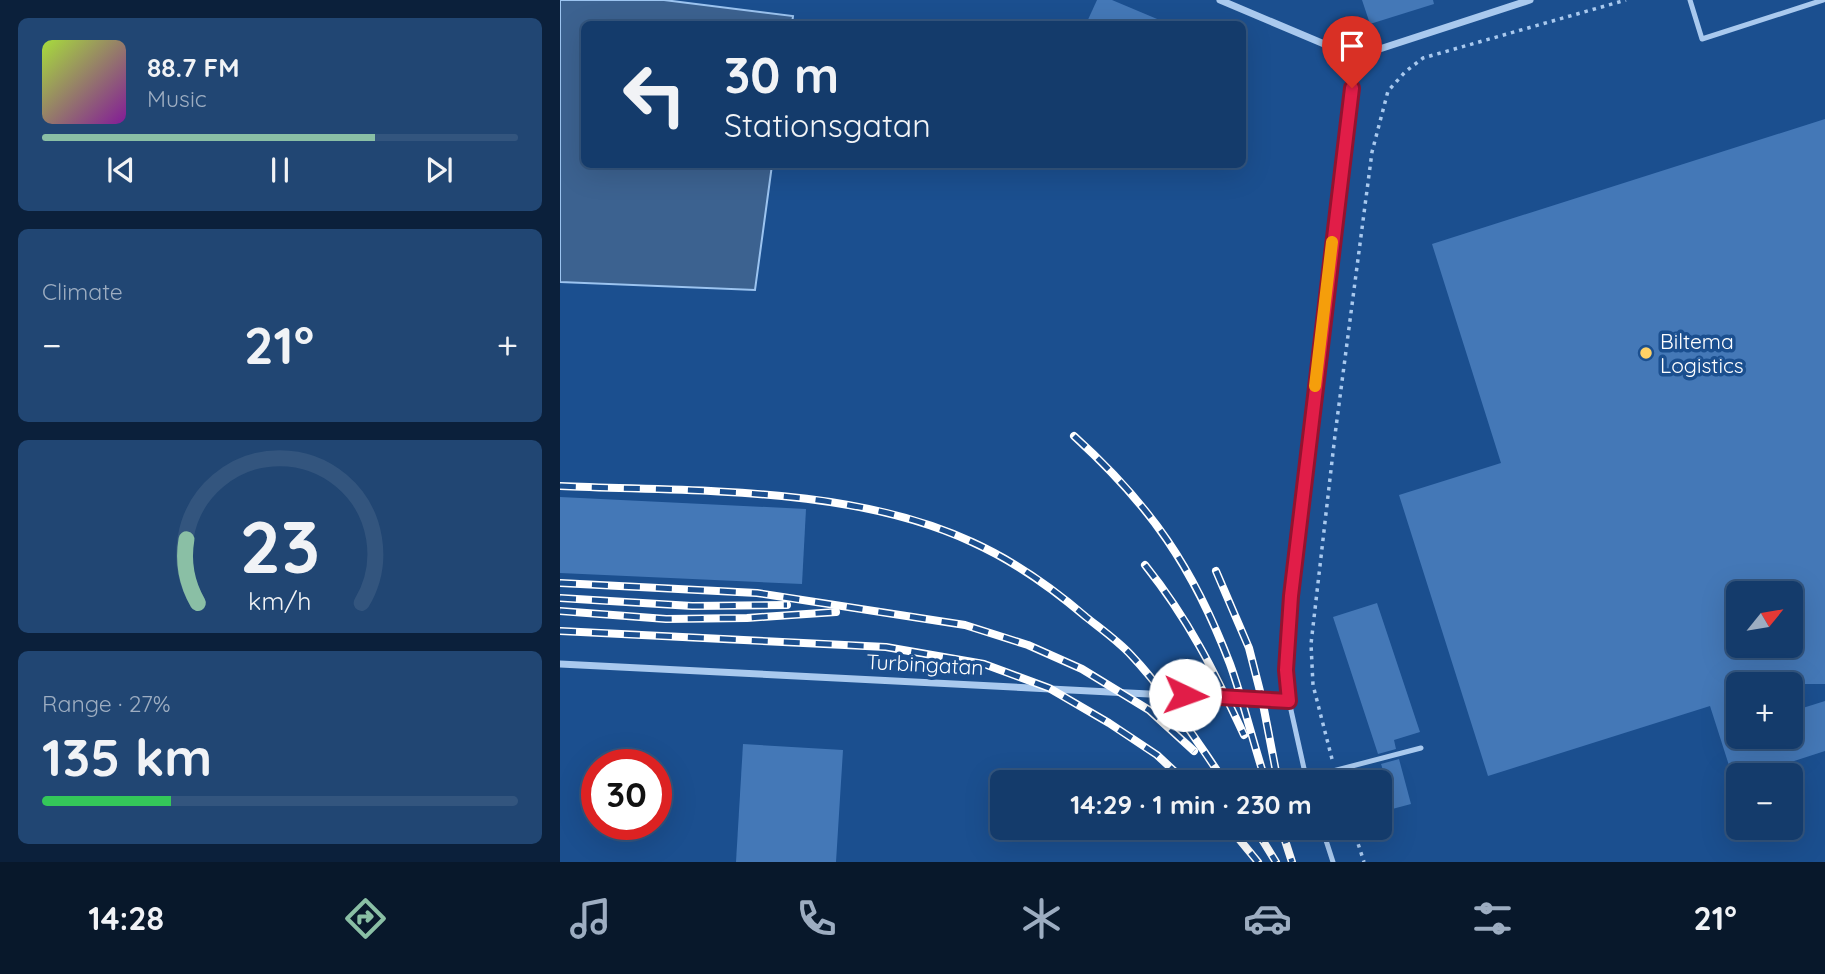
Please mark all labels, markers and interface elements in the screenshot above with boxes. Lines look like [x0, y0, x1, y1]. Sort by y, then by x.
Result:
pin [1322, 16, 1382, 88]
icon: arrive [1333, 27, 1371, 65]
text: 30 m [724, 44, 839, 105]
icon: left [609, 49, 700, 140]
text: 88.7 FM [147, 51, 239, 84]
text: Music [147, 84, 207, 113]
text: Stationsgatan [724, 105, 931, 145]
icon: previous [102, 151, 140, 189]
icon: pause [261, 151, 299, 189]
icon: next [420, 151, 458, 189]
text: Climate [42, 277, 123, 306]
text: 21° [244, 312, 314, 377]
text: − [42, 321, 62, 369]
text: + [497, 321, 518, 369]
place label: Biltema Logistics [1660, 328, 1744, 378]
marker: Biltema Logistics [1638, 345, 1654, 361]
text: 23 [240, 500, 320, 591]
north arrow [1726, 581, 1802, 658]
map controls [1726, 581, 1803, 840]
text: km/h [248, 584, 312, 615]
street label: Turbingatan [866, 648, 984, 680]
position arrow [1148, 658, 1222, 732]
button: + [1726, 672, 1803, 749]
text: Range · 27% [42, 689, 171, 718]
text: 135 km [42, 724, 212, 789]
speed limit sign: 30 [581, 749, 672, 840]
button: − [1726, 763, 1803, 840]
text: 14:29 · 1 min · 230 m [1070, 788, 1312, 821]
icon: directions [341, 894, 390, 943]
icon: music [566, 894, 615, 943]
icon: phone [792, 894, 841, 943]
icon: climate [1017, 894, 1066, 943]
icon: car [1243, 894, 1292, 943]
icon: filters [1468, 894, 1517, 943]
text: 14:28 [88, 898, 164, 938]
text: 21° [1694, 898, 1737, 938]

